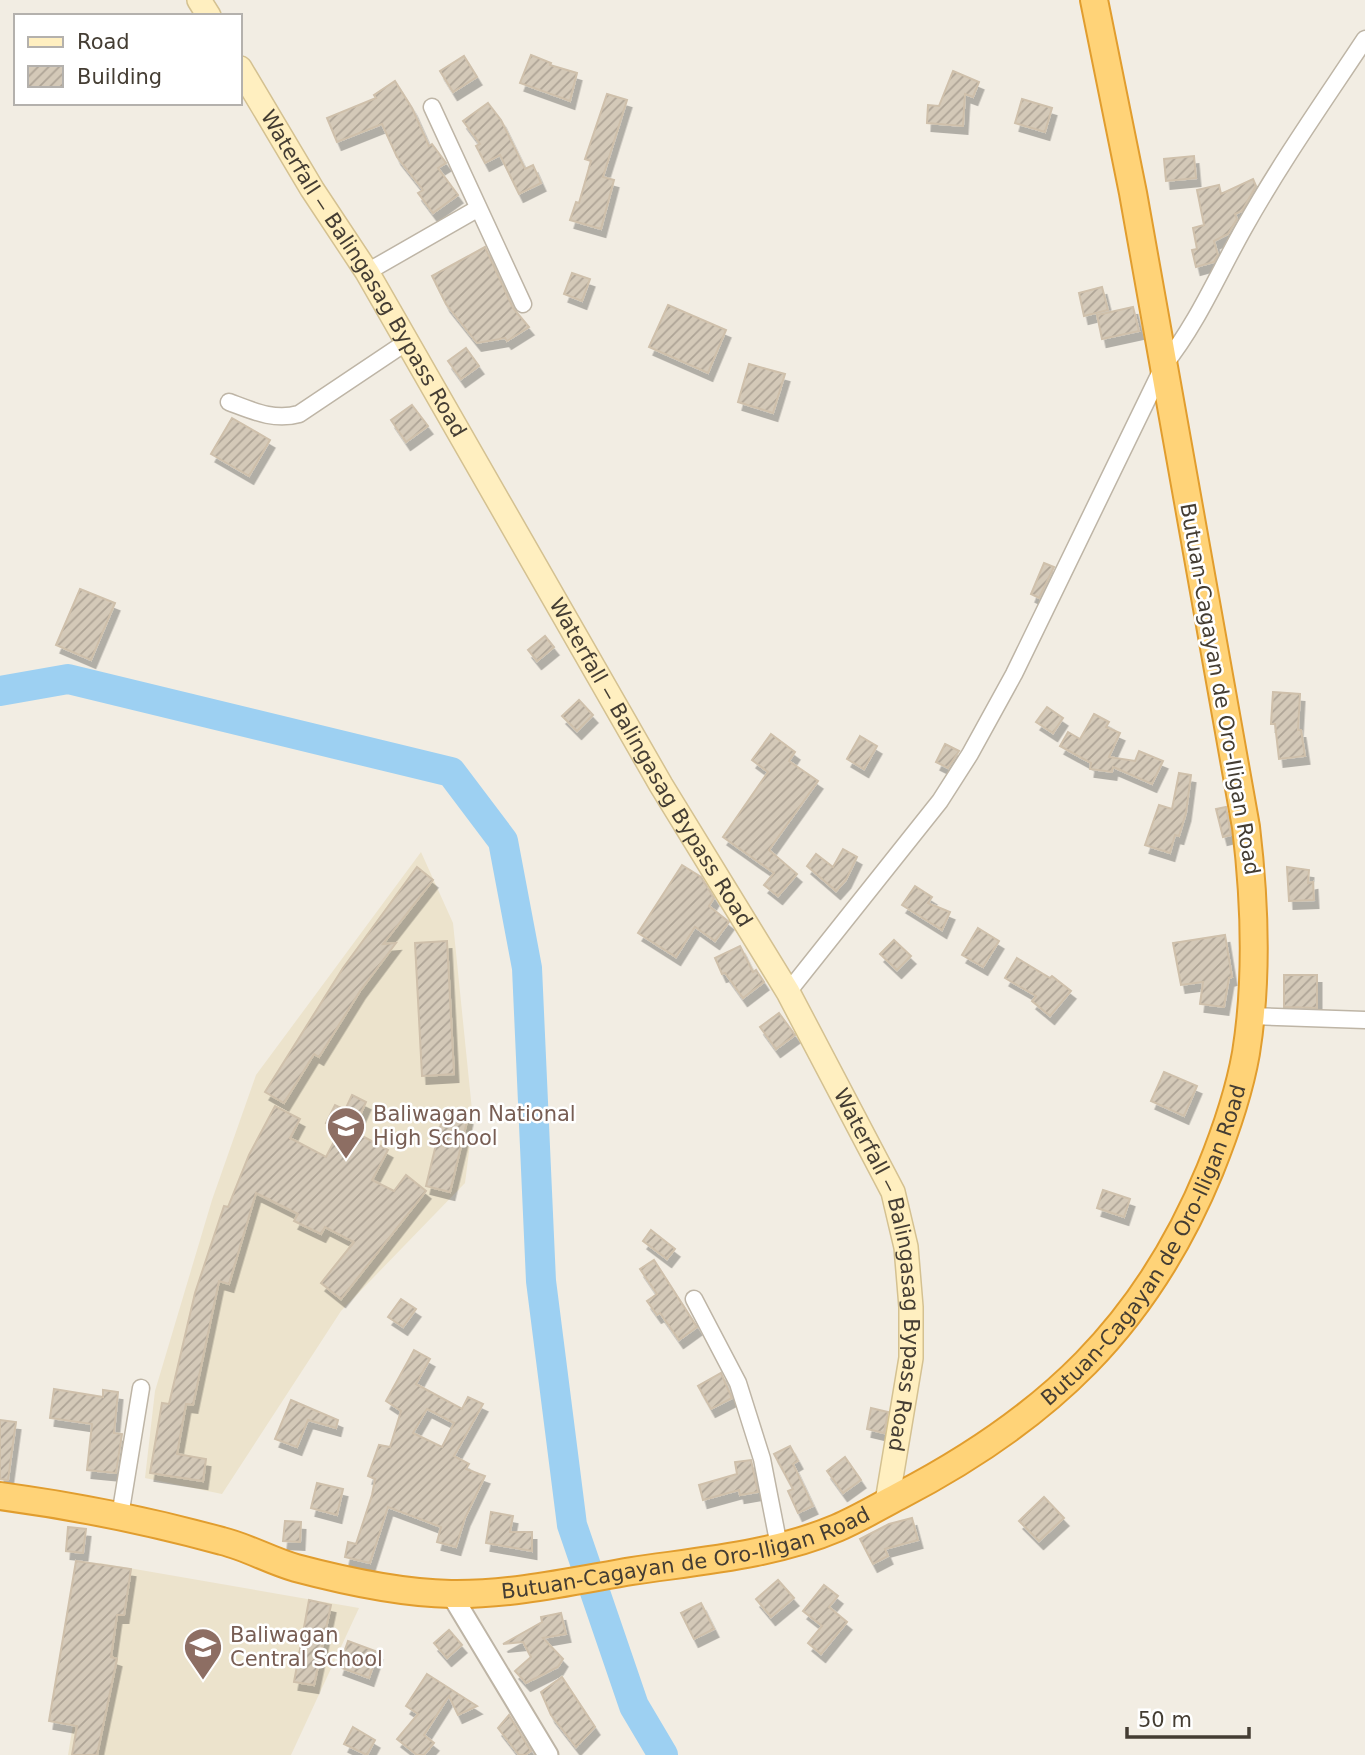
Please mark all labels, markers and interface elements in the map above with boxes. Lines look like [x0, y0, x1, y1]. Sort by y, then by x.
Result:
legend [14, 14, 242, 105]
text: Road [77, 30, 130, 54]
text: Building [77, 65, 162, 89]
street label: Waterfall ‒ Balingasag Bypass Road [256, 106, 471, 441]
street label: Butuan-Cagayan de Oro-Iligan Road [1175, 501, 1265, 877]
street label: Waterfall ‒ Balingasag Bypass Road [544, 594, 757, 931]
street label: Butuan-Cagayan de Oro-Iligan Road [1036, 1082, 1251, 1410]
street label: Waterfall ‒ Balingasag Bypass Road [829, 1084, 923, 1453]
place label: Baliwagan National High School [373, 1102, 576, 1150]
school or university icon: Baliwagan National High School [325, 1105, 367, 1160]
street label: Butuan-Cagayan de Oro-Iligan Road [500, 1502, 874, 1604]
place label: Baliwagan Central School [230, 1623, 383, 1671]
school or university icon: Baliwagan Central School [182, 1626, 224, 1681]
scale bar [1127, 1696, 1250, 1740]
text: 50 m [1138, 1708, 1192, 1732]

